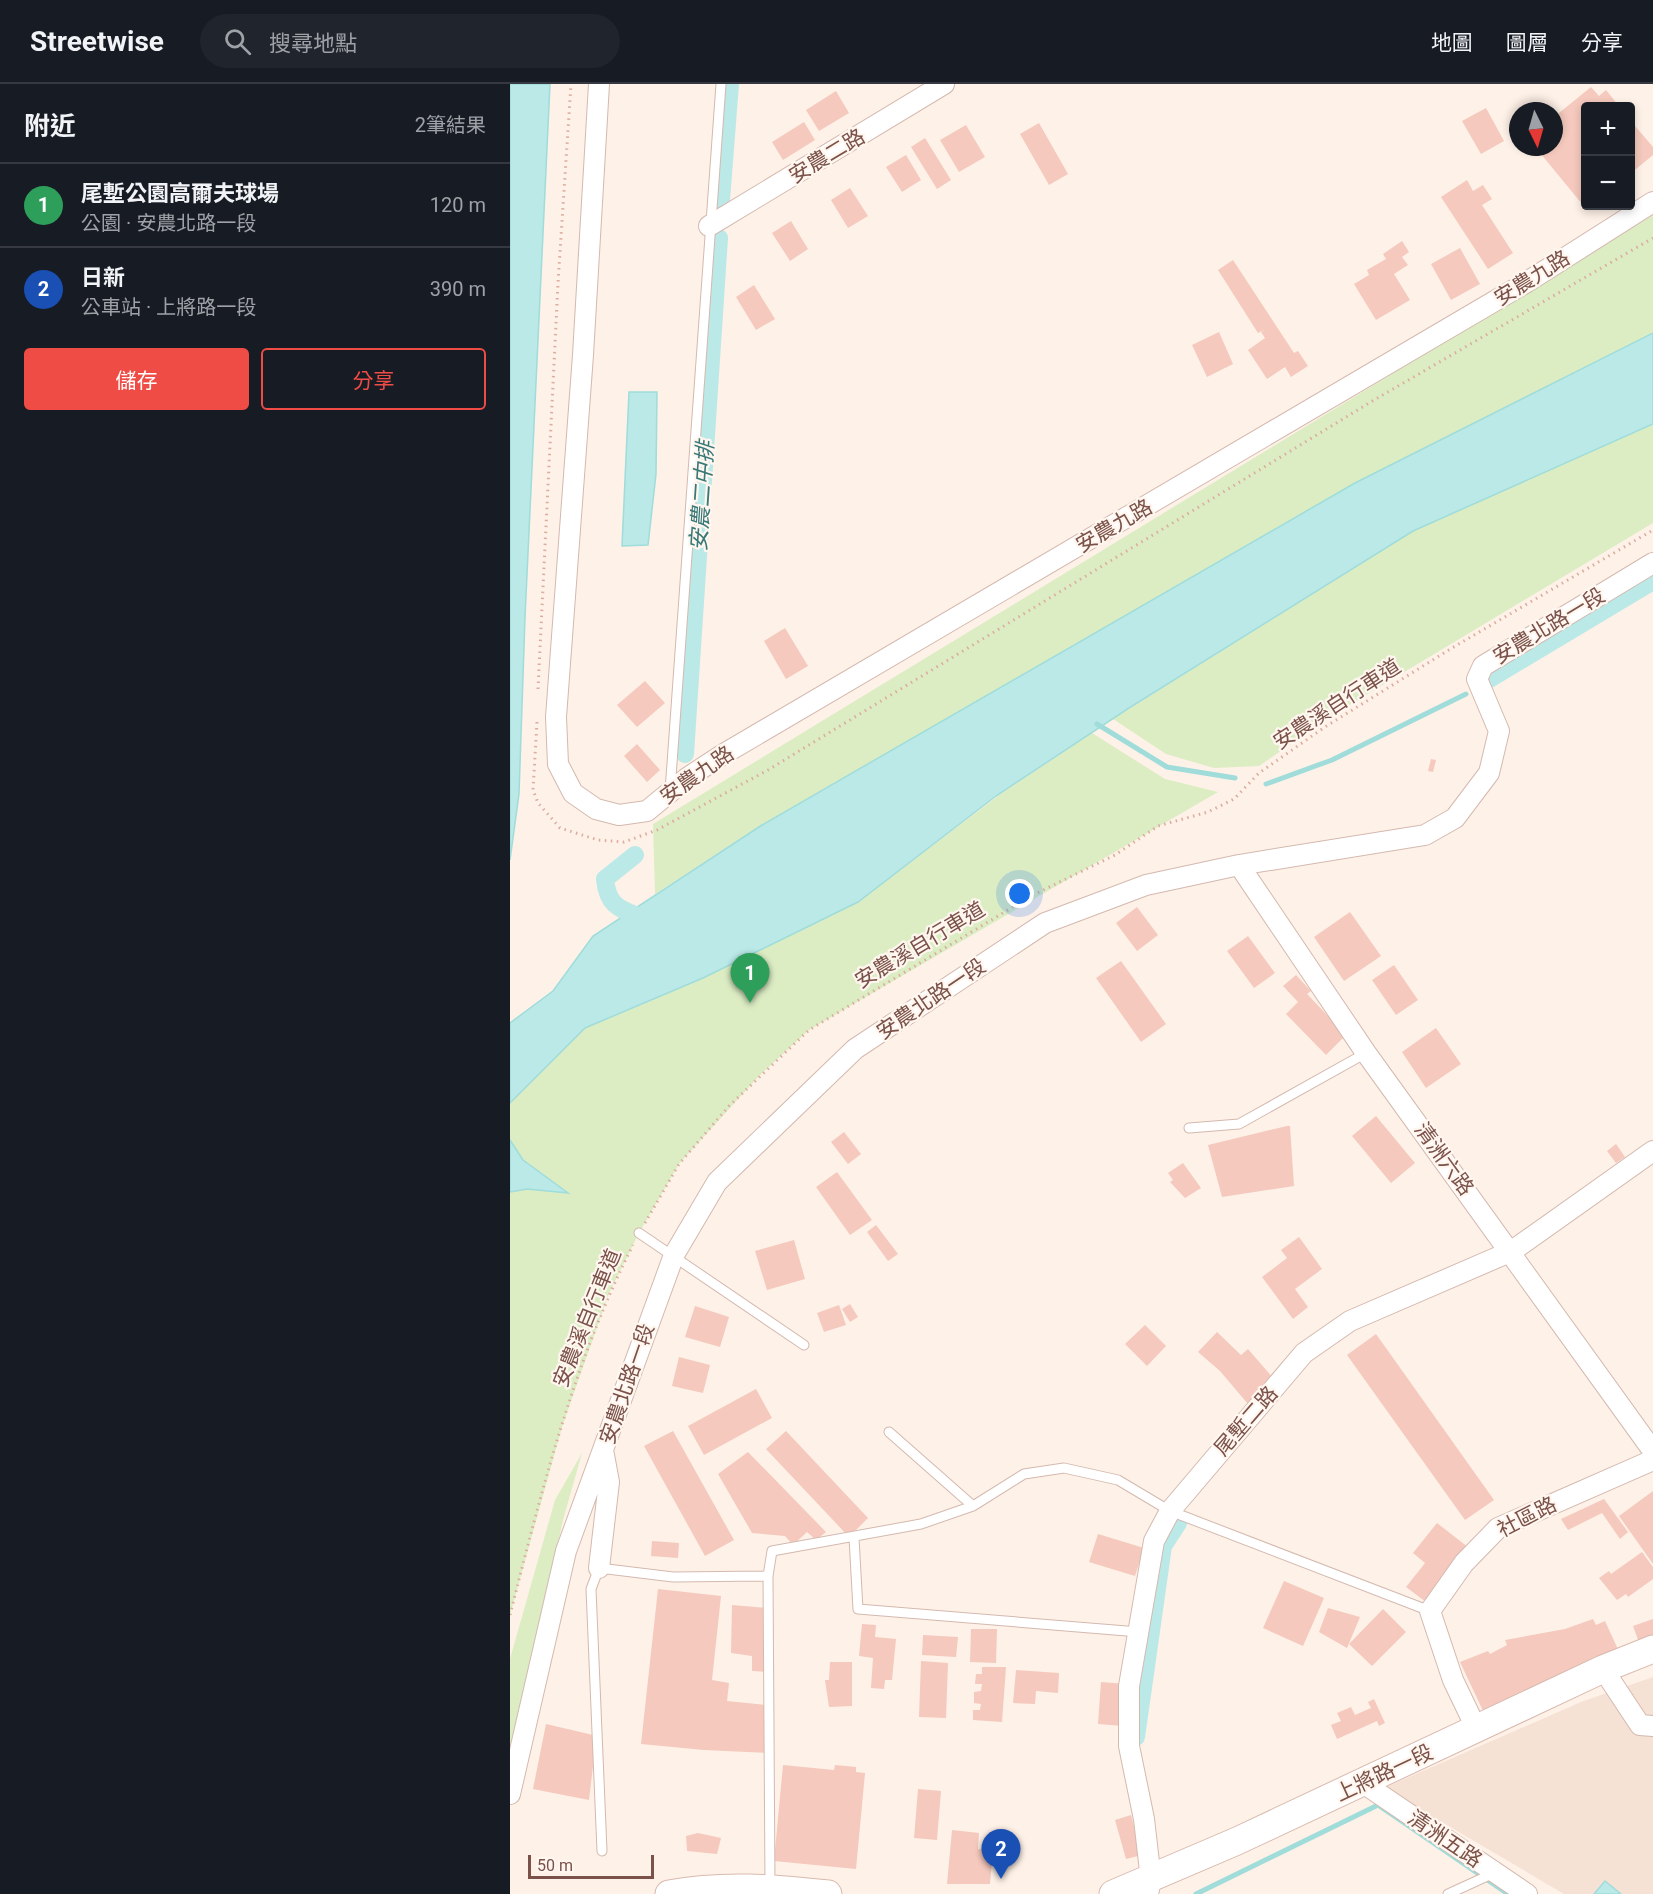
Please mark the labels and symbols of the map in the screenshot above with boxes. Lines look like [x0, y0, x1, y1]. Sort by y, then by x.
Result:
north arrow [1509, 102, 1563, 156]
street label: 安農二路 [785, 124, 869, 188]
street label: 安農九路 [1490, 246, 1574, 310]
water label: 安農二中排 [686, 437, 719, 552]
street label: 安農九路 [1072, 495, 1156, 557]
street label: 安農北路一段 [1489, 583, 1609, 669]
street label: 安農溪自行車道 [1269, 654, 1405, 754]
street label: 安農九路 [656, 741, 738, 809]
your location [1005, 879, 1034, 908]
street label: 安農溪自行車道 [851, 897, 989, 993]
pin: 1 [730, 954, 770, 1003]
street label: 安農北路一段 [872, 954, 990, 1044]
street label: 清洲六路 [1410, 1118, 1478, 1200]
street label: 安農溪自行車道 [548, 1245, 626, 1391]
street label: 安農北路一段 [595, 1321, 659, 1447]
street label: 尾塹二路 [1209, 1381, 1283, 1461]
street label: 社區路 [1493, 1492, 1561, 1542]
street label: 上將路一段 [1331, 1740, 1437, 1806]
street label: 清洲五路 [1403, 1806, 1487, 1872]
pin: 2 [982, 1830, 1020, 1879]
scale bar [528, 1852, 654, 1880]

